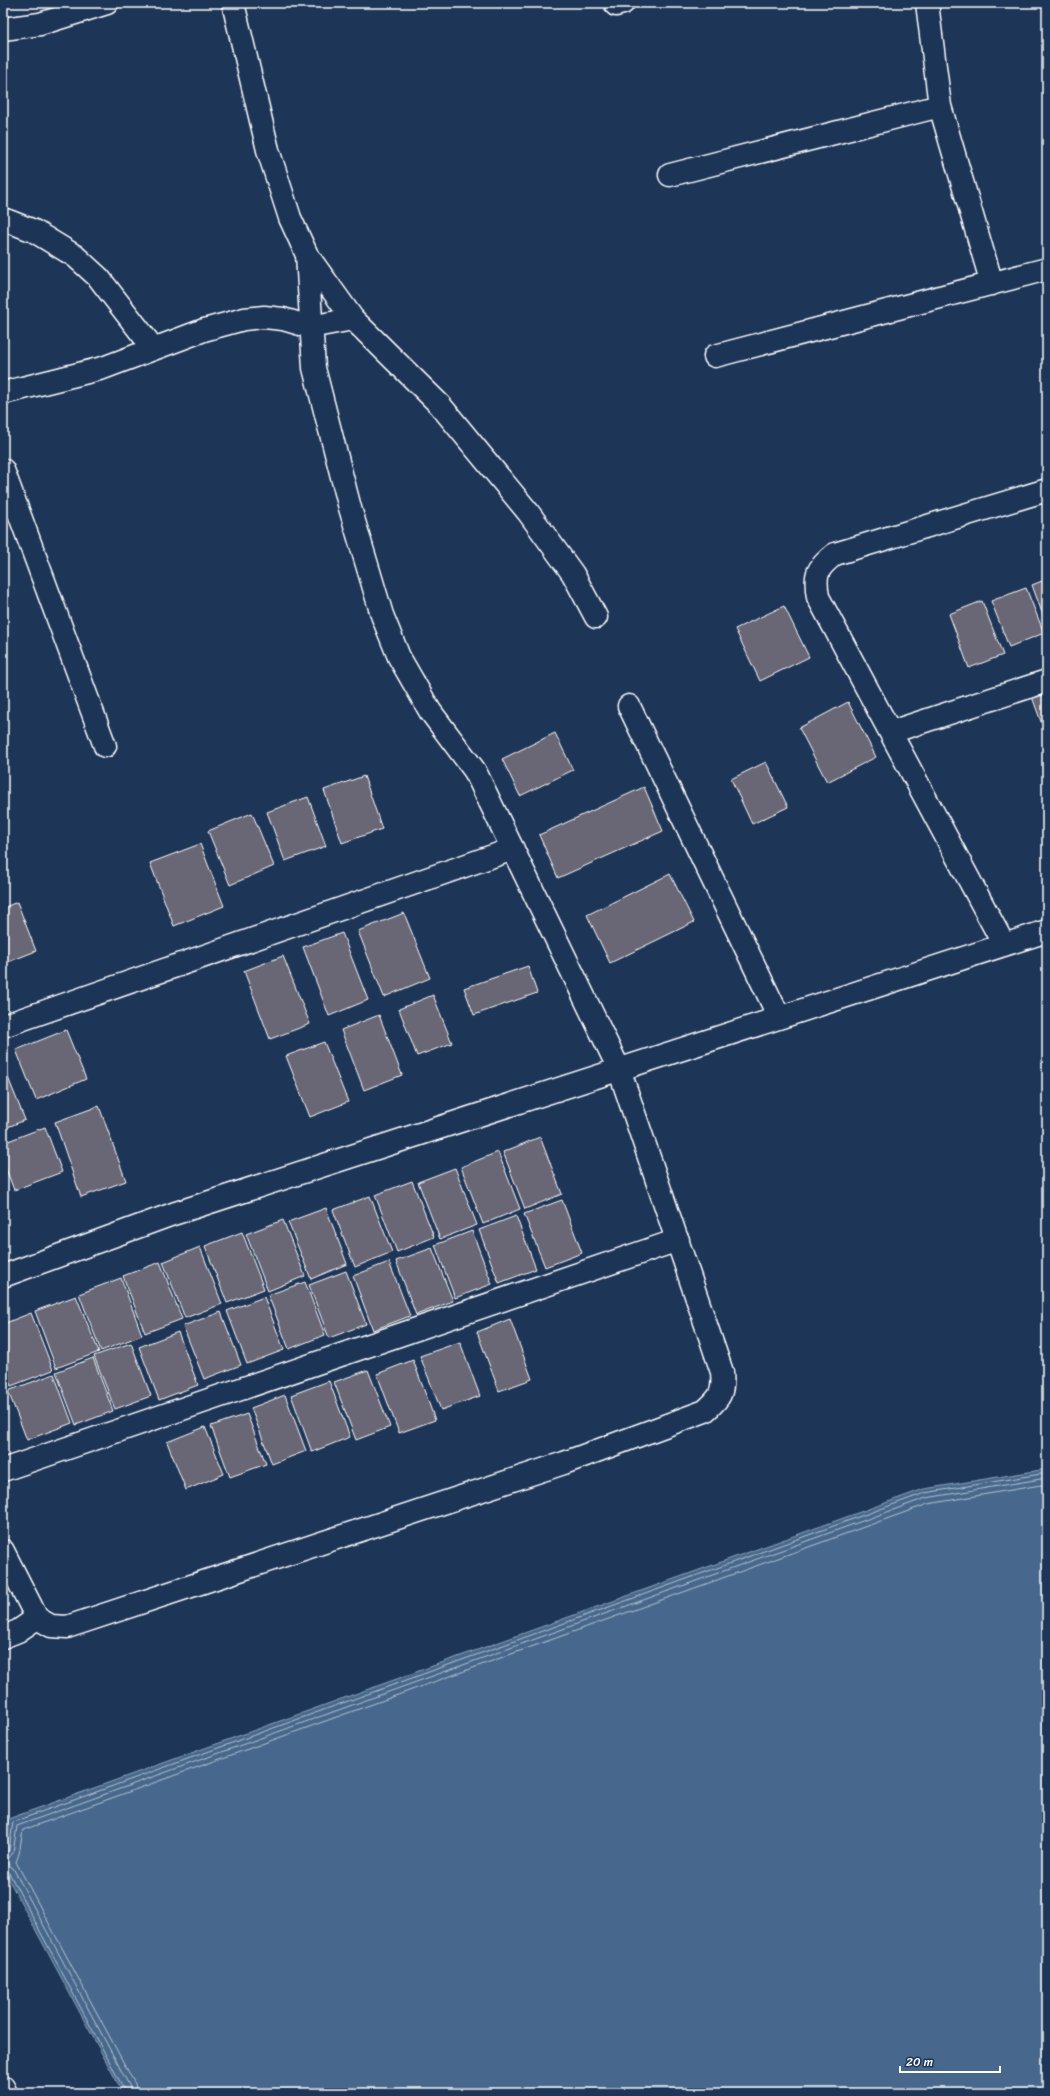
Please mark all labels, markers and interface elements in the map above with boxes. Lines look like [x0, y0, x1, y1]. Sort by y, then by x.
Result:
scale bar [900, 2048, 1000, 2074]
text: 20 m [906, 2051, 933, 2073]

